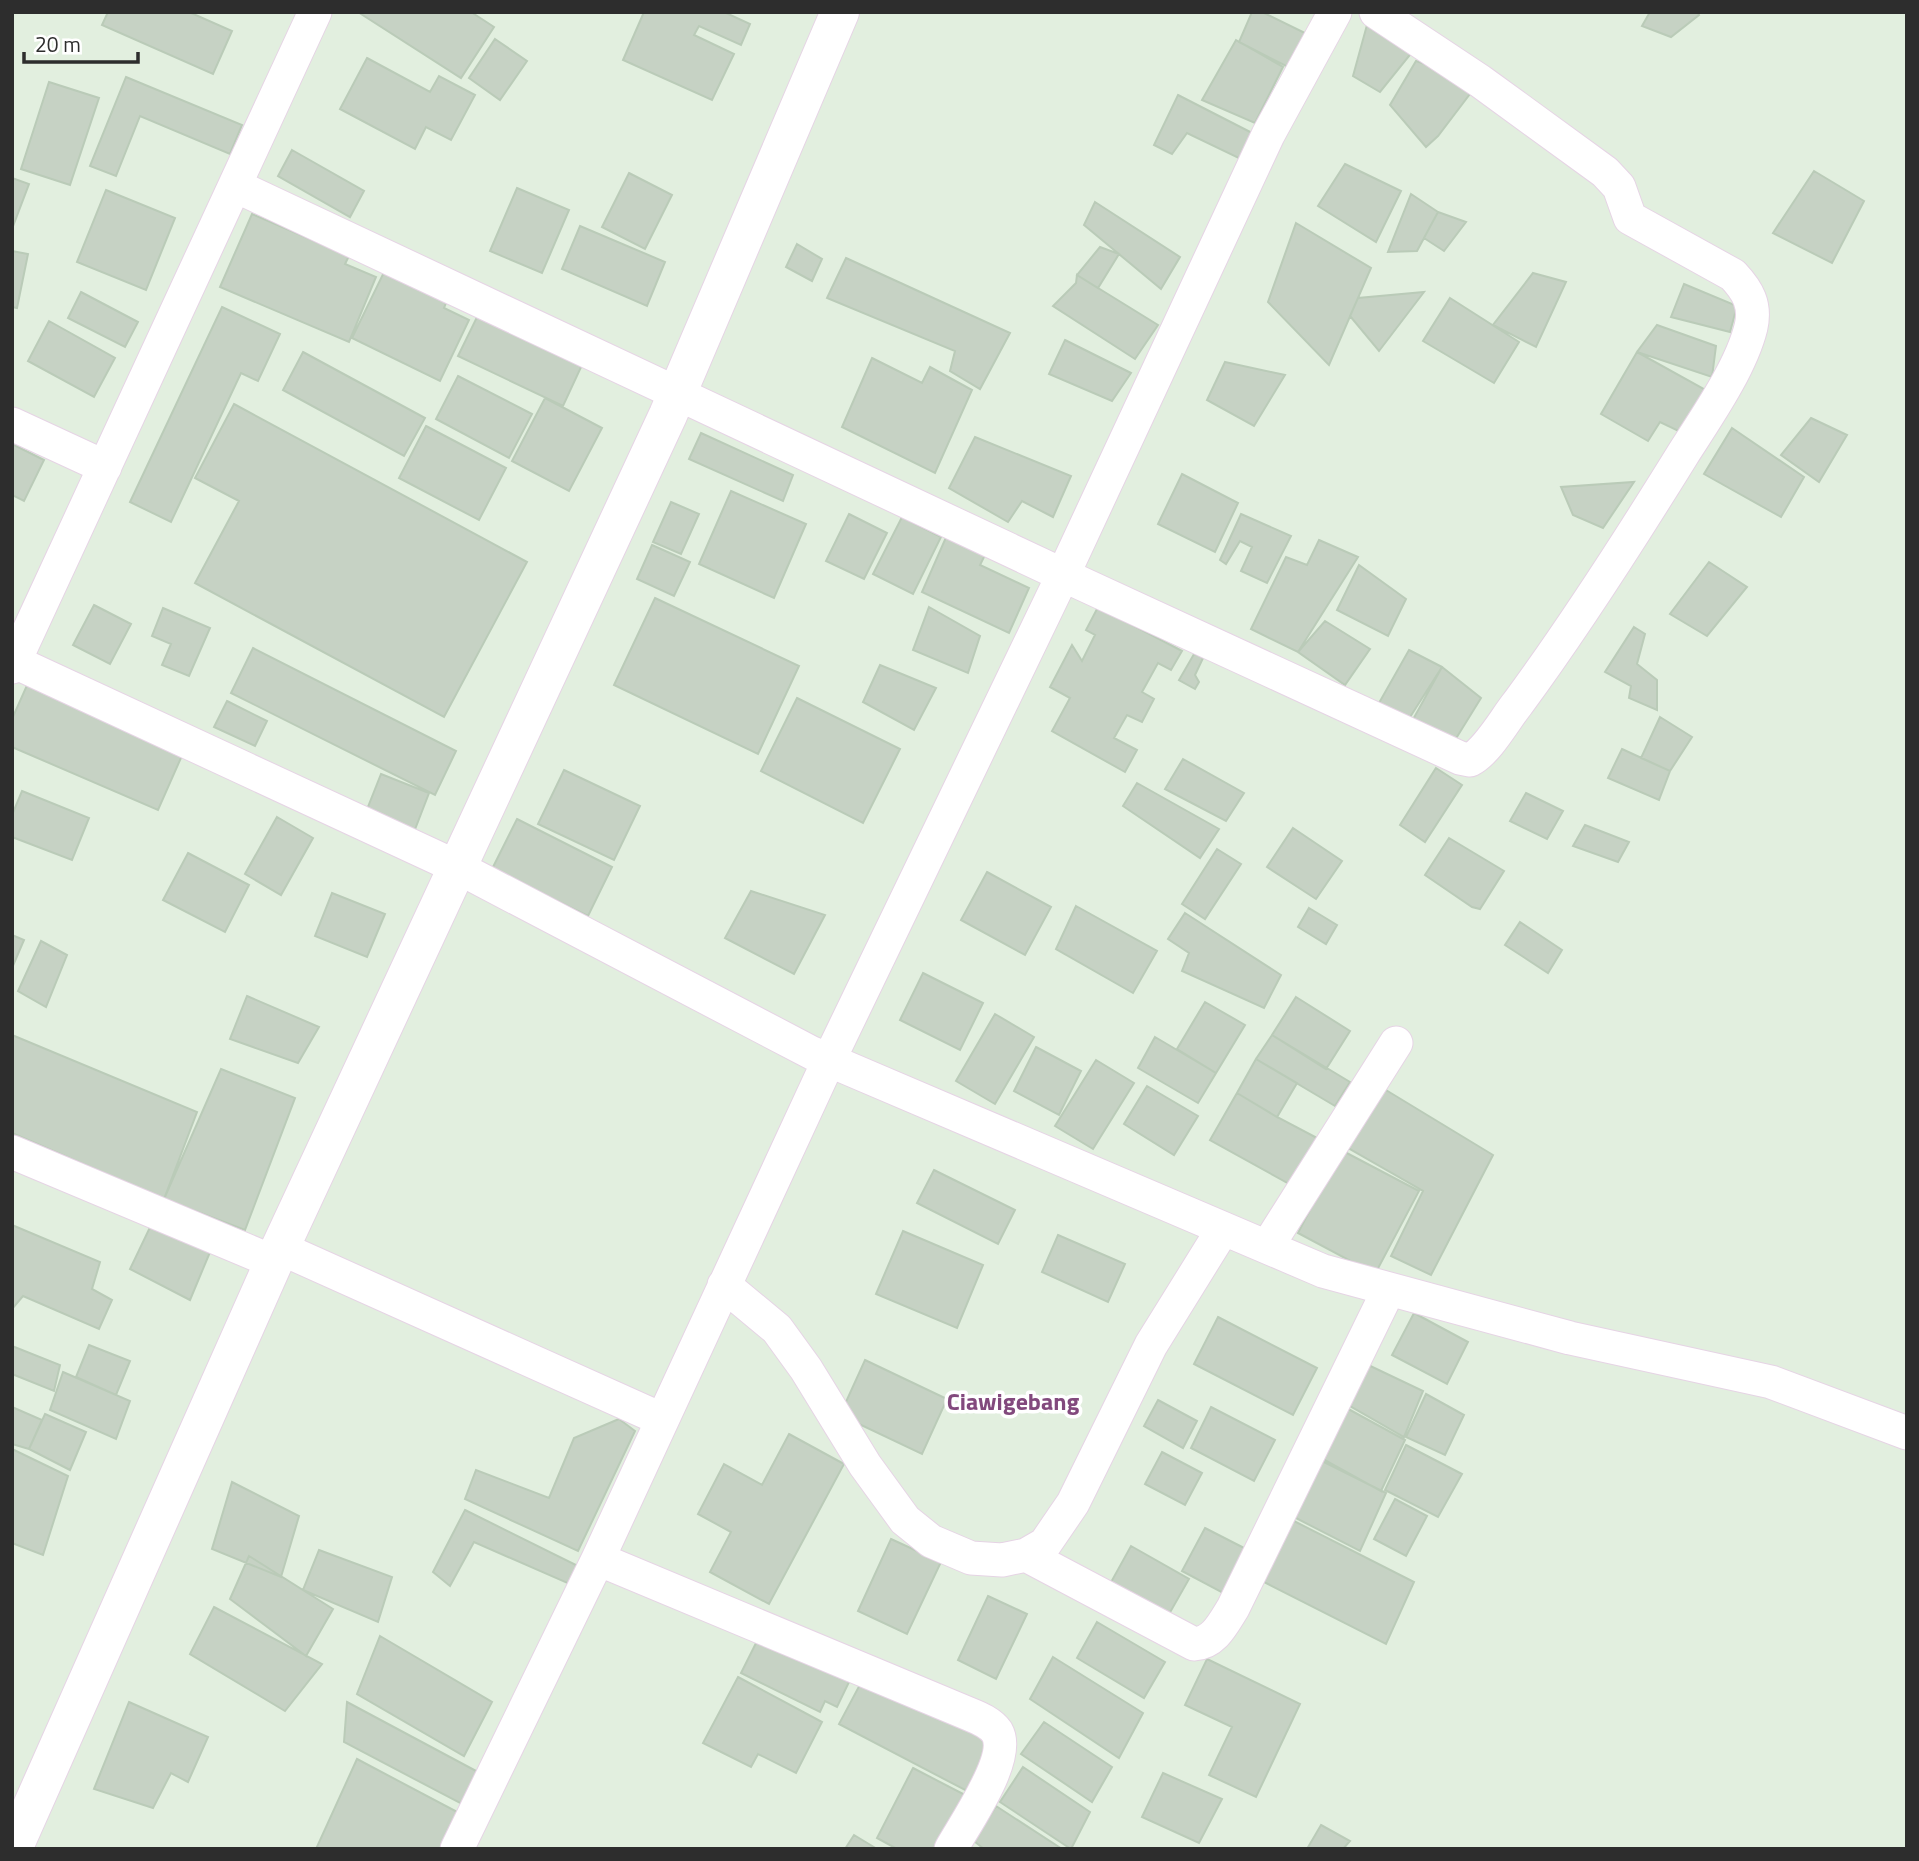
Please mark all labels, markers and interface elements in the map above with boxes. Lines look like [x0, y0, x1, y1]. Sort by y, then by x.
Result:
scale bar [24, 21, 138, 65]
text: 20 m [35, 28, 81, 60]
district label: Ciawigebang [947, 1383, 1079, 1419]

